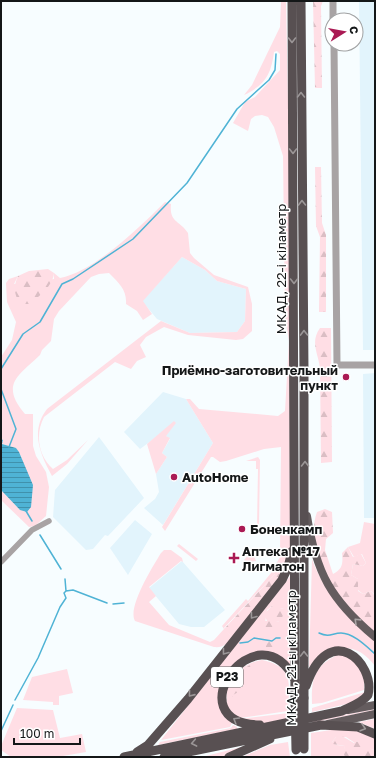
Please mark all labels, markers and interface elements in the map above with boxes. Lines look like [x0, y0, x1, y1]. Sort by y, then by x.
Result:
north arrow [324, 12, 364, 52]
text: С [347, 25, 361, 35]
one-way arrow [288, 37, 296, 43]
one-way arrow [297, 92, 305, 98]
one-way arrow [289, 148, 297, 154]
one-way arrow [298, 200, 306, 206]
street label: МКАД, 22-і кіламетр [273, 204, 289, 334]
one-way arrow [290, 278, 298, 284]
one-way arrow [300, 330, 308, 336]
place label: Приёмно-заготовительный пункт [162, 362, 338, 393]
marker: Приёмно-заготовительный пункт [341, 372, 351, 382]
one-way arrow [301, 461, 309, 467]
place label: AutoHome [182, 469, 249, 485]
marker: AutoHome [169, 472, 179, 482]
place label: Боненкамп [250, 521, 322, 537]
marker: Боненкамп [237, 524, 247, 534]
place label: Аптека №17 Лигматон [242, 543, 320, 574]
marker: Аптека №17 Лигматон [229, 553, 239, 563]
street label: МКАД, 21-ы кіламетр [283, 590, 299, 726]
one-way arrow [251, 611, 258, 618]
one-way arrow [354, 618, 362, 626]
one-way arrow [223, 648, 230, 655]
one-way arrow [300, 651, 308, 657]
road number: Р23 [211, 667, 243, 687]
one-way arrow [189, 690, 196, 697]
one-way arrow [233, 718, 240, 725]
scale bar [14, 720, 80, 746]
one-way arrow [359, 723, 366, 732]
text: 100 m [20, 726, 54, 741]
one-way arrow [191, 738, 198, 746]

